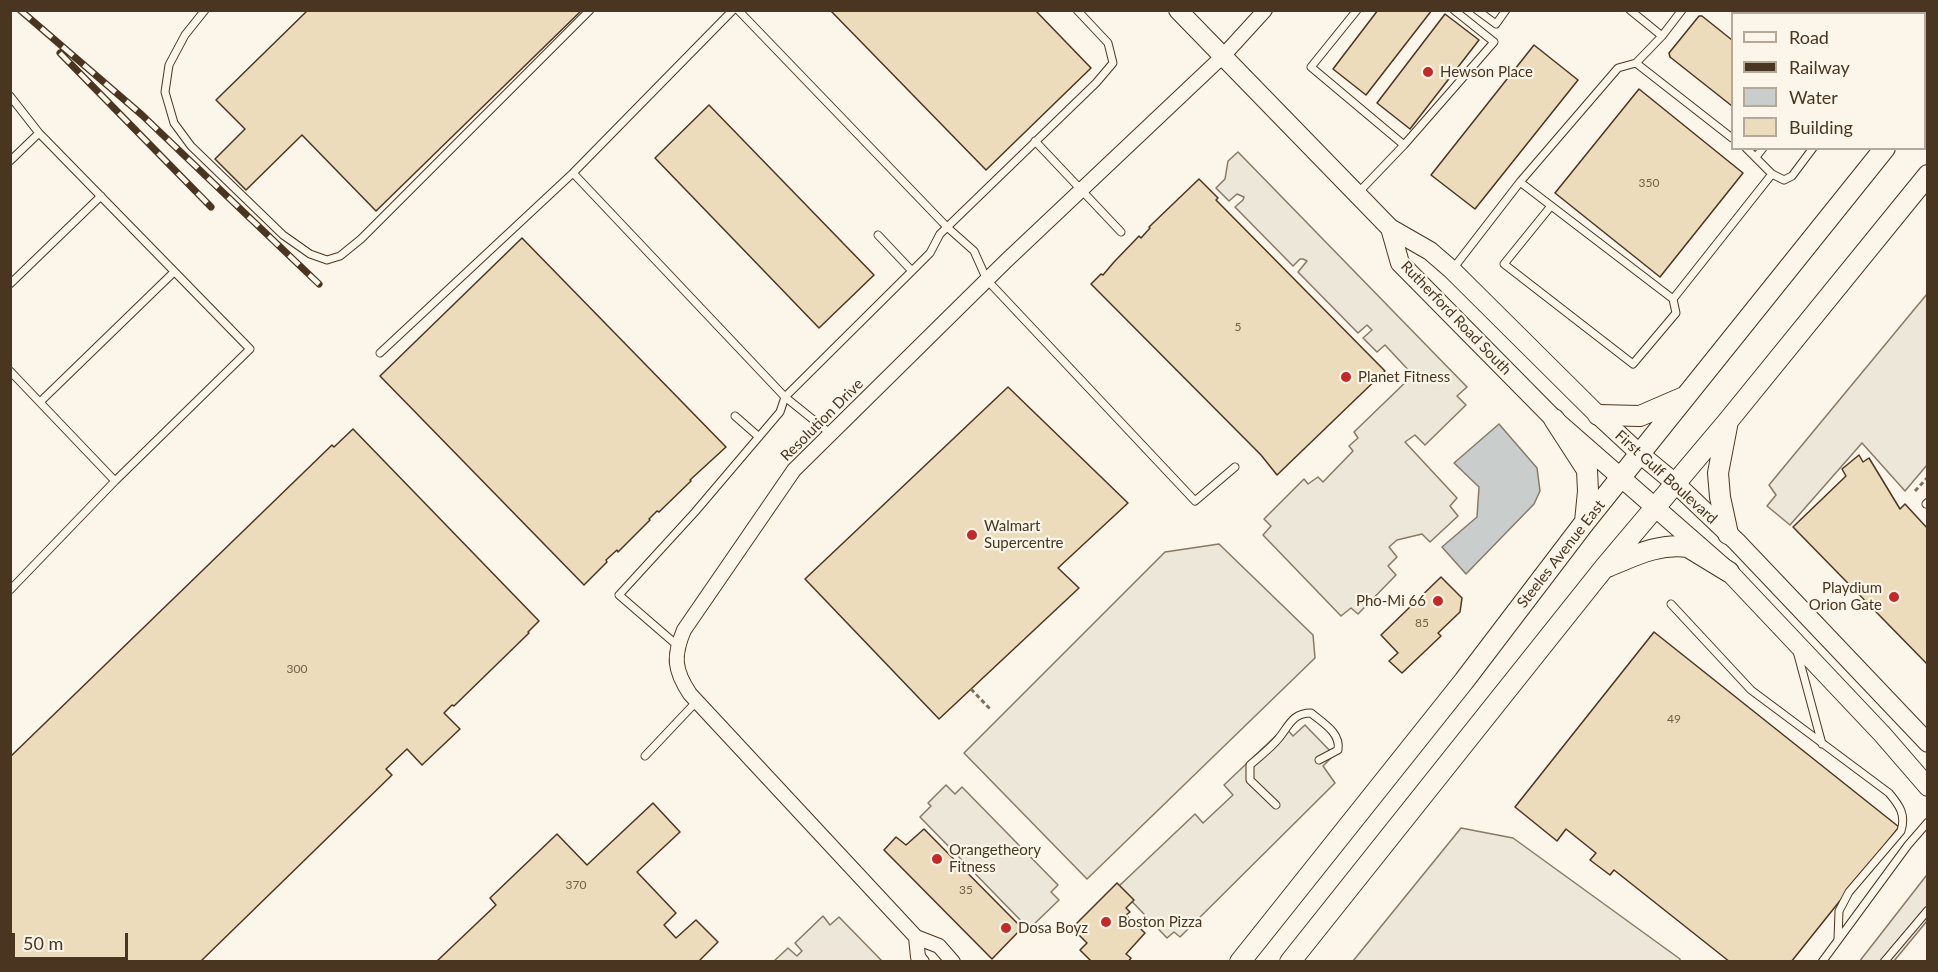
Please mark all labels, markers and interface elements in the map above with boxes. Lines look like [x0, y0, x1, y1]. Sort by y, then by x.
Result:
legend [1731, 12, 1926, 150]
text: Road [1789, 26, 1829, 48]
text: Railway [1789, 56, 1850, 78]
place label: Hewson Place [1440, 63, 1533, 81]
marker: Hewson Place [1421, 65, 1435, 79]
text: Water [1789, 86, 1838, 108]
text: Building [1789, 116, 1853, 138]
house number: 350 [1639, 176, 1659, 190]
street label: Rutherford Road South [1397, 257, 1515, 379]
house number: 5 [1235, 320, 1241, 334]
place label: Planet Fitness [1358, 368, 1450, 386]
marker: Planet Fitness [1339, 370, 1353, 384]
street label: Resolution Drive [777, 375, 867, 465]
street label: First Gulf Boulevard [1611, 426, 1721, 528]
street label: Steeles Avenue East [1513, 496, 1609, 612]
place label: Walmart Supercentre [984, 517, 1063, 552]
marker: Walmart Supercentre [965, 528, 979, 542]
place label: Playdium Orion Gate [1809, 579, 1882, 614]
marker: Playdium Orion Gate [1887, 590, 1901, 604]
place label: Pho-Mi 66 [1356, 592, 1426, 610]
marker: Pho-Mi 66 [1431, 594, 1445, 608]
house number: 85 [1415, 616, 1429, 630]
house number: 300 [287, 662, 307, 676]
house number: 49 [1667, 712, 1681, 726]
place label: Orangetheory Fitness [949, 841, 1041, 876]
marker: Orangetheory Fitness [930, 852, 944, 866]
house number: 370 [566, 878, 586, 892]
house number: 35 [959, 883, 973, 897]
place label: Boston Pizza [1118, 913, 1202, 931]
marker: Boston Pizza [1099, 915, 1113, 929]
place label: Dosa Boyz [1018, 919, 1088, 937]
scale bar [15, 921, 130, 959]
marker: Dosa Boyz [999, 921, 1013, 935]
text: 50 m [23, 932, 63, 954]

